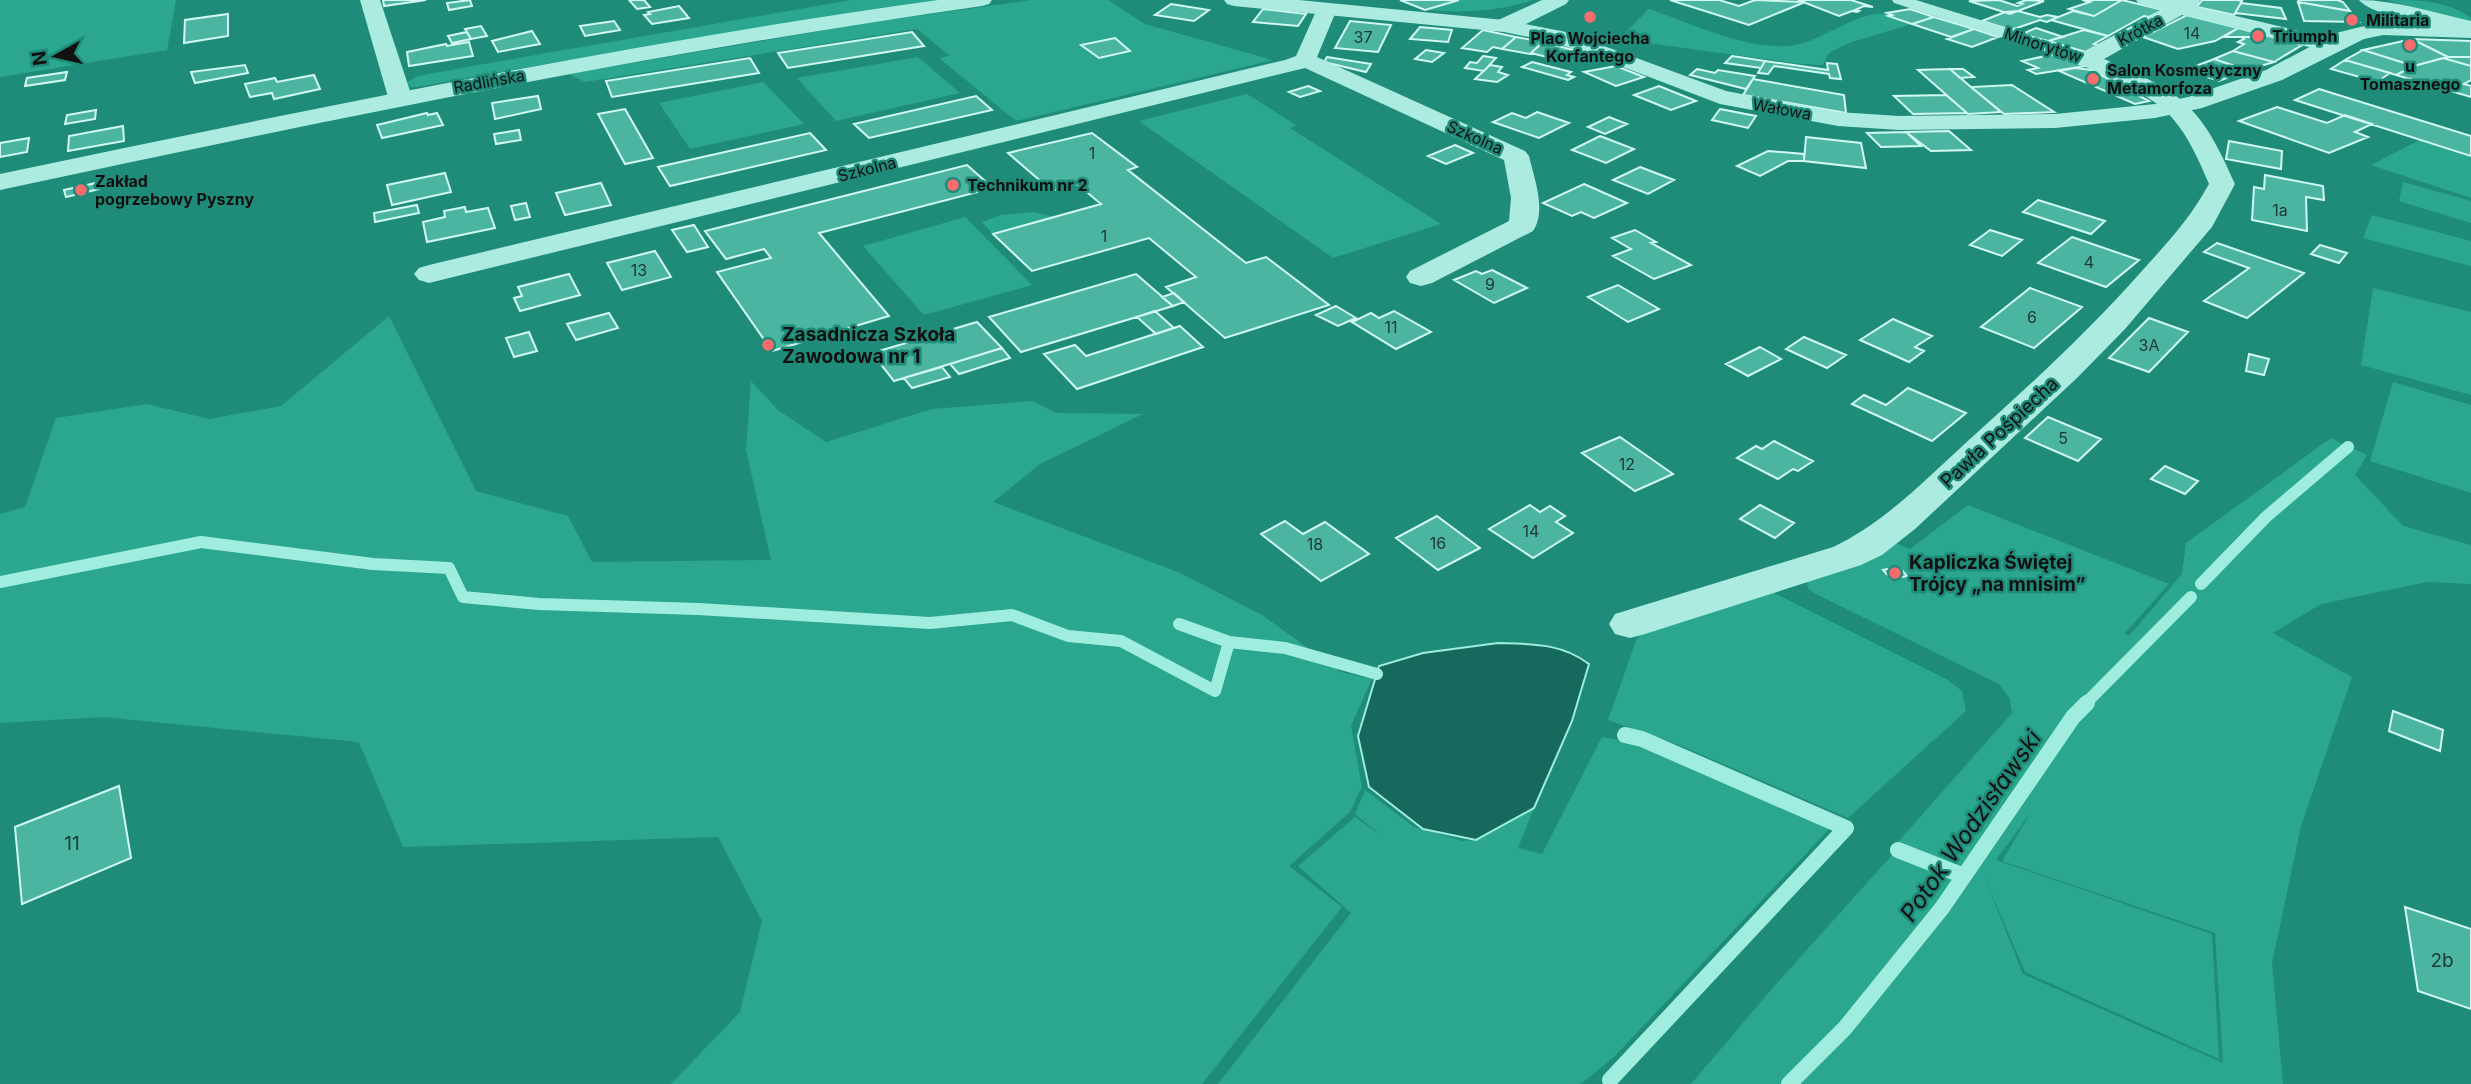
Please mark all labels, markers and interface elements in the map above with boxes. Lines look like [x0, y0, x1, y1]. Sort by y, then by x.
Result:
marker: Plac Wojciecha Korfantego [1582, 9, 1598, 25]
street label: Krótka [2114, 10, 2166, 50]
place label: Militaria [2366, 10, 2429, 30]
marker: Militaria [2344, 12, 2360, 28]
north arrow [21, 21, 91, 91]
street label: Minorytów [2002, 23, 2084, 67]
house number: 14 [2184, 23, 2200, 43]
place label: Triumph [2272, 26, 2337, 46]
house number: 37 [1354, 27, 1372, 47]
place label: Plac Wojciecha Korfantego [1530, 28, 1650, 66]
marker: Triumph [2250, 28, 2266, 44]
marker: u Tomasznego [2402, 37, 2418, 53]
text: N [27, 50, 52, 67]
place label: u Tomasznego [2360, 56, 2461, 94]
place label: Salon Kosmetyczny Metamorfoza [2107, 60, 2262, 98]
street label: Radlińska [452, 65, 526, 97]
marker: Salon Kosmetyczny Metamorfoza [2085, 71, 2101, 87]
street label: Wałowa [1751, 94, 1813, 124]
street label: Szkolna [1444, 116, 1506, 158]
house number: 1 [1089, 143, 1095, 163]
street label: Szkolna [836, 152, 898, 186]
place label: Zakład pogrzebowy Pyszny [95, 171, 254, 209]
place label: Technikum nr 2 [967, 175, 1088, 195]
marker: Technikum nr 2 [945, 177, 961, 193]
marker: Zakład pogrzebowy Pyszny [73, 182, 89, 198]
house number: 1a [2272, 200, 2288, 220]
house number: 1 [1101, 226, 1107, 246]
house number: 4 [2084, 252, 2094, 272]
house number: 13 [631, 260, 647, 280]
house number: 9 [1485, 274, 1495, 294]
house number: 6 [2027, 307, 2037, 327]
house number: 11 [1384, 317, 1398, 337]
place label: Zasadnicza Szkoła Zawodowa nr 1 [782, 323, 955, 368]
house number: 3A [2139, 335, 2159, 355]
marker: Zasadnicza Szkoła Zawodowa nr 1 [760, 337, 776, 353]
street label: Pawła Pośpiecha [1936, 372, 2063, 493]
house number: 5 [2058, 428, 2068, 448]
house number: 12 [1619, 454, 1635, 474]
house number: 14 [1523, 521, 1539, 541]
house number: 16 [1430, 533, 1446, 553]
house number: 18 [1307, 534, 1323, 554]
place label: Kapliczka Świętej Trójcy „na mnisim” [1909, 551, 2086, 596]
marker: Kapliczka Świętej Trójcy „na mnisim” [1887, 565, 1903, 581]
water label: Potok Wodzisławski [1894, 724, 2048, 927]
house number: 11 [64, 832, 80, 855]
house number: 2b [2430, 949, 2454, 972]

